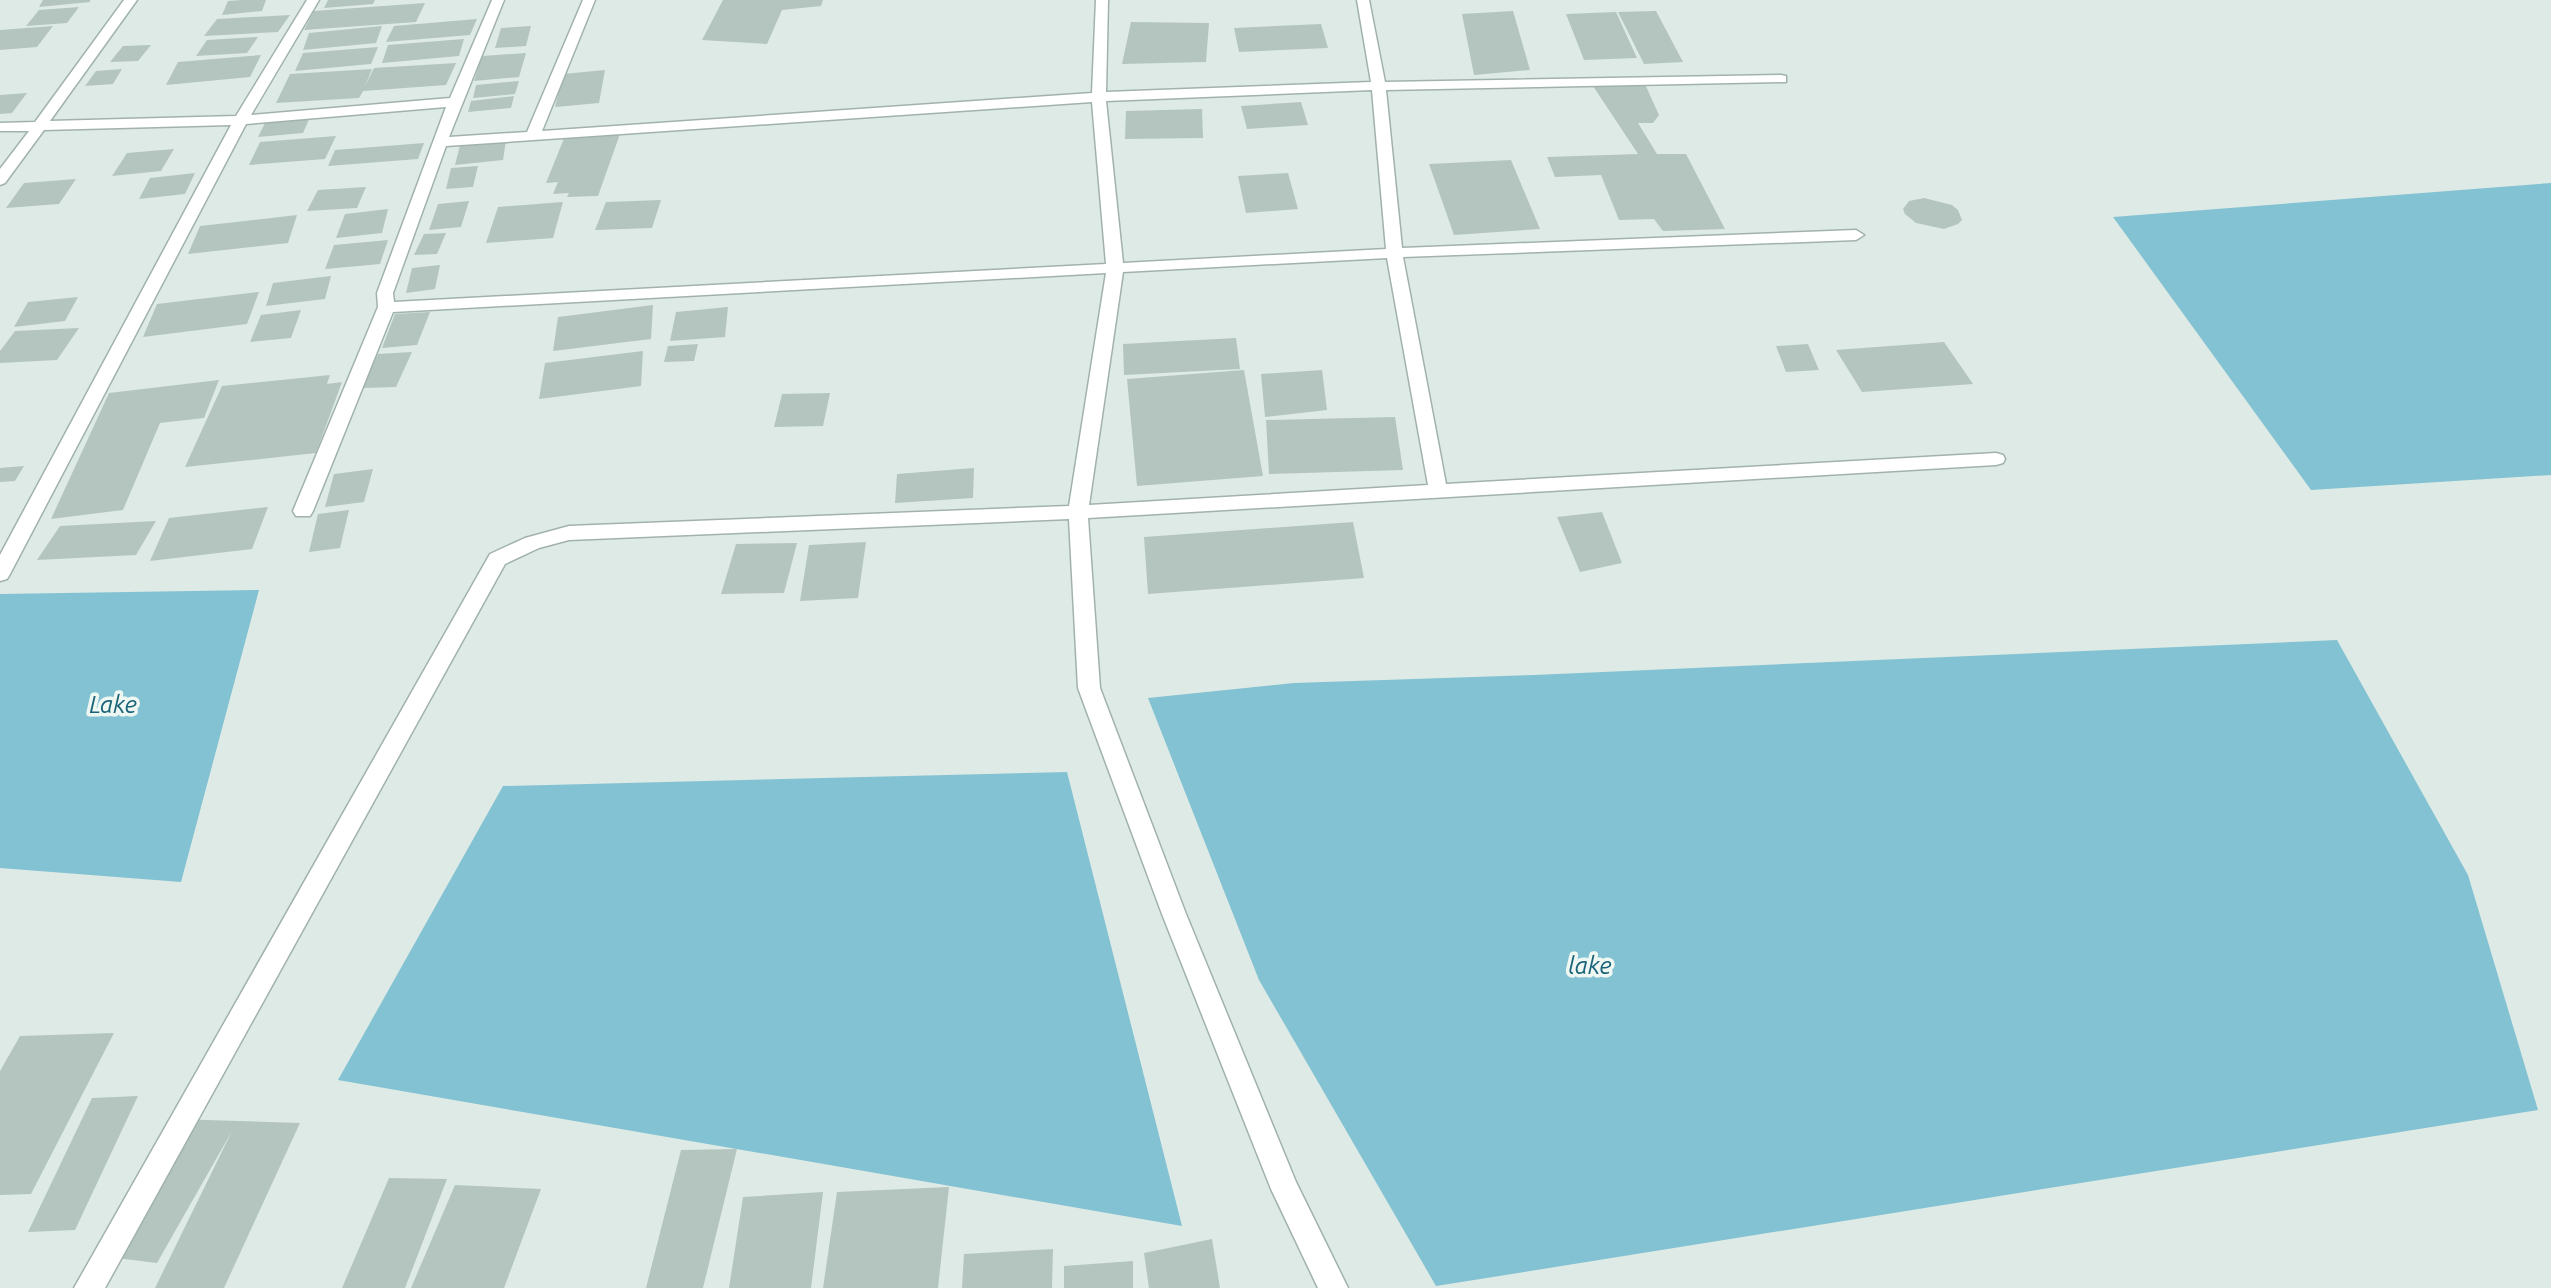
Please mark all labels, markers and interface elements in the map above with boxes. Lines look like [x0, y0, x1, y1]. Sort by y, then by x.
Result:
water label: Lake [89, 691, 137, 718]
water label: lake [1568, 952, 1612, 979]

